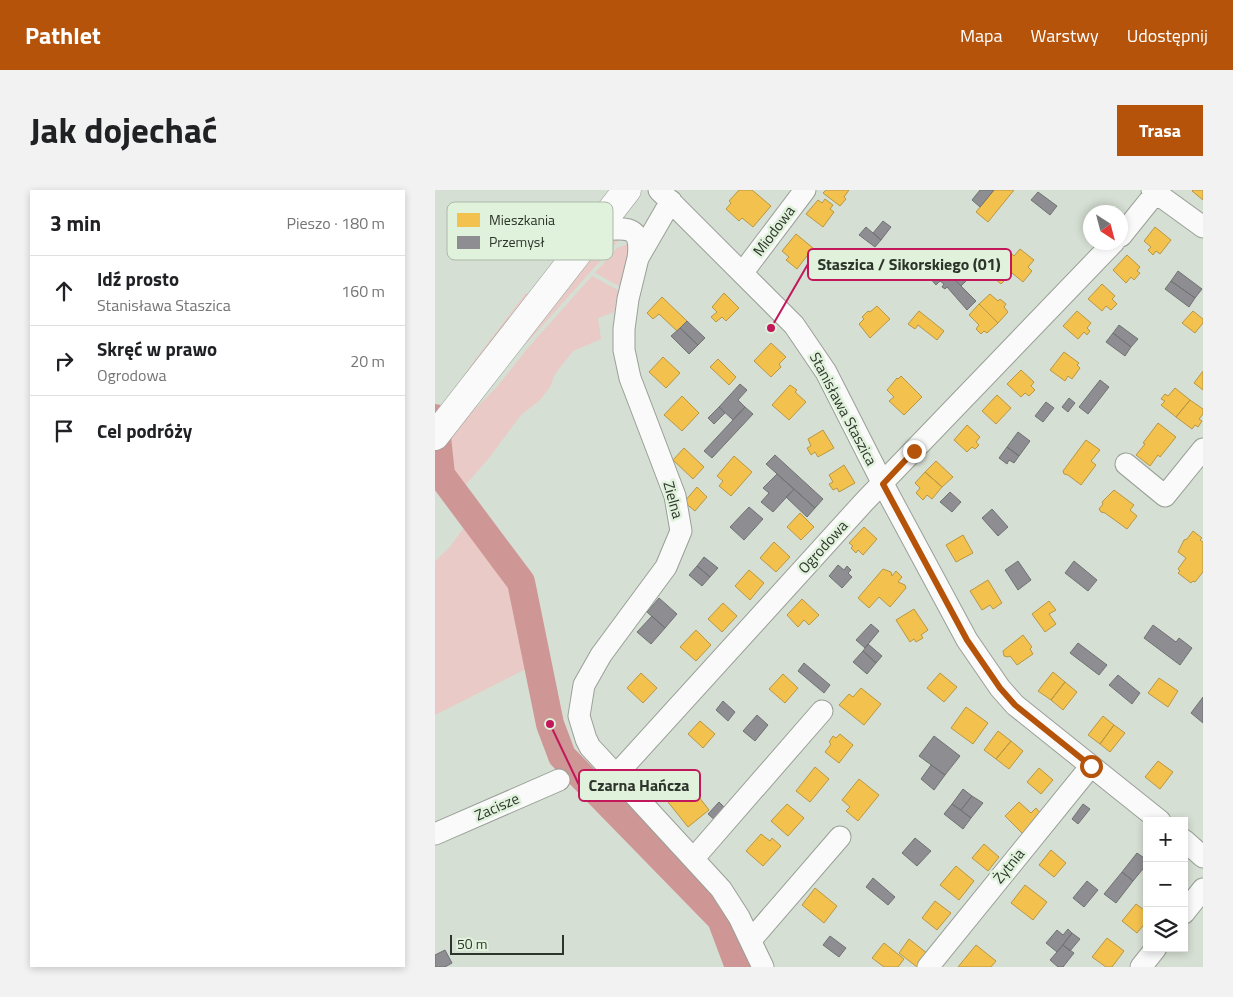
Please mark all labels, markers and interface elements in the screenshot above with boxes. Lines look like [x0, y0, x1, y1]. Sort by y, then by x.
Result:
text: Pathlet [25, 17, 101, 53]
text: Mapa [960, 22, 1003, 49]
text: Warstwy [1031, 22, 1099, 49]
text: Udostępnij [1127, 22, 1208, 49]
text: Jak dojechać [30, 103, 217, 157]
button: Trasa [1117, 105, 1203, 156]
street label: Miodowa [747, 200, 801, 261]
legend [447, 202, 613, 260]
north arrow [1083, 205, 1128, 250]
text: 3 min [50, 207, 101, 239]
text: Mieszkania [489, 209, 555, 230]
text: Pieszo · 180 m [287, 211, 385, 235]
text: Przemysł [489, 231, 545, 252]
callout: Staszica / Sikorskiego (01) [808, 249, 1011, 280]
text: Staszica / Sikorskiego (01) [817, 252, 1001, 276]
text: Idź prosto [97, 264, 179, 293]
icon: ahead [50, 277, 78, 305]
text: 160 m [341, 279, 385, 303]
text: Stanisława Staszica [97, 293, 231, 317]
text: Skręć w prawo [97, 334, 217, 363]
icon: right [50, 347, 78, 375]
street label: Stanisława Staszica [804, 348, 883, 470]
text: 20 m [350, 349, 385, 373]
text: Ogrodowa [97, 363, 167, 387]
text: Cel podróży [97, 416, 192, 445]
icon: arrive [50, 417, 78, 445]
route end [903, 440, 926, 463]
street label: Zielna [657, 479, 690, 522]
street label: Ogrodowa [792, 514, 853, 579]
route start [1080, 755, 1103, 778]
callout: Czarna Hańcza [579, 770, 700, 801]
text: Czarna Hańcza [588, 773, 690, 797]
street label: Zacisze [471, 787, 523, 827]
map controls [1143, 817, 1188, 952]
button: + [1143, 817, 1188, 862]
street label: Żytnia [987, 843, 1030, 888]
button: − [1143, 862, 1188, 907]
button: layers [1143, 907, 1188, 952]
scale bar [450, 932, 564, 955]
text: 50 m [457, 933, 487, 954]

